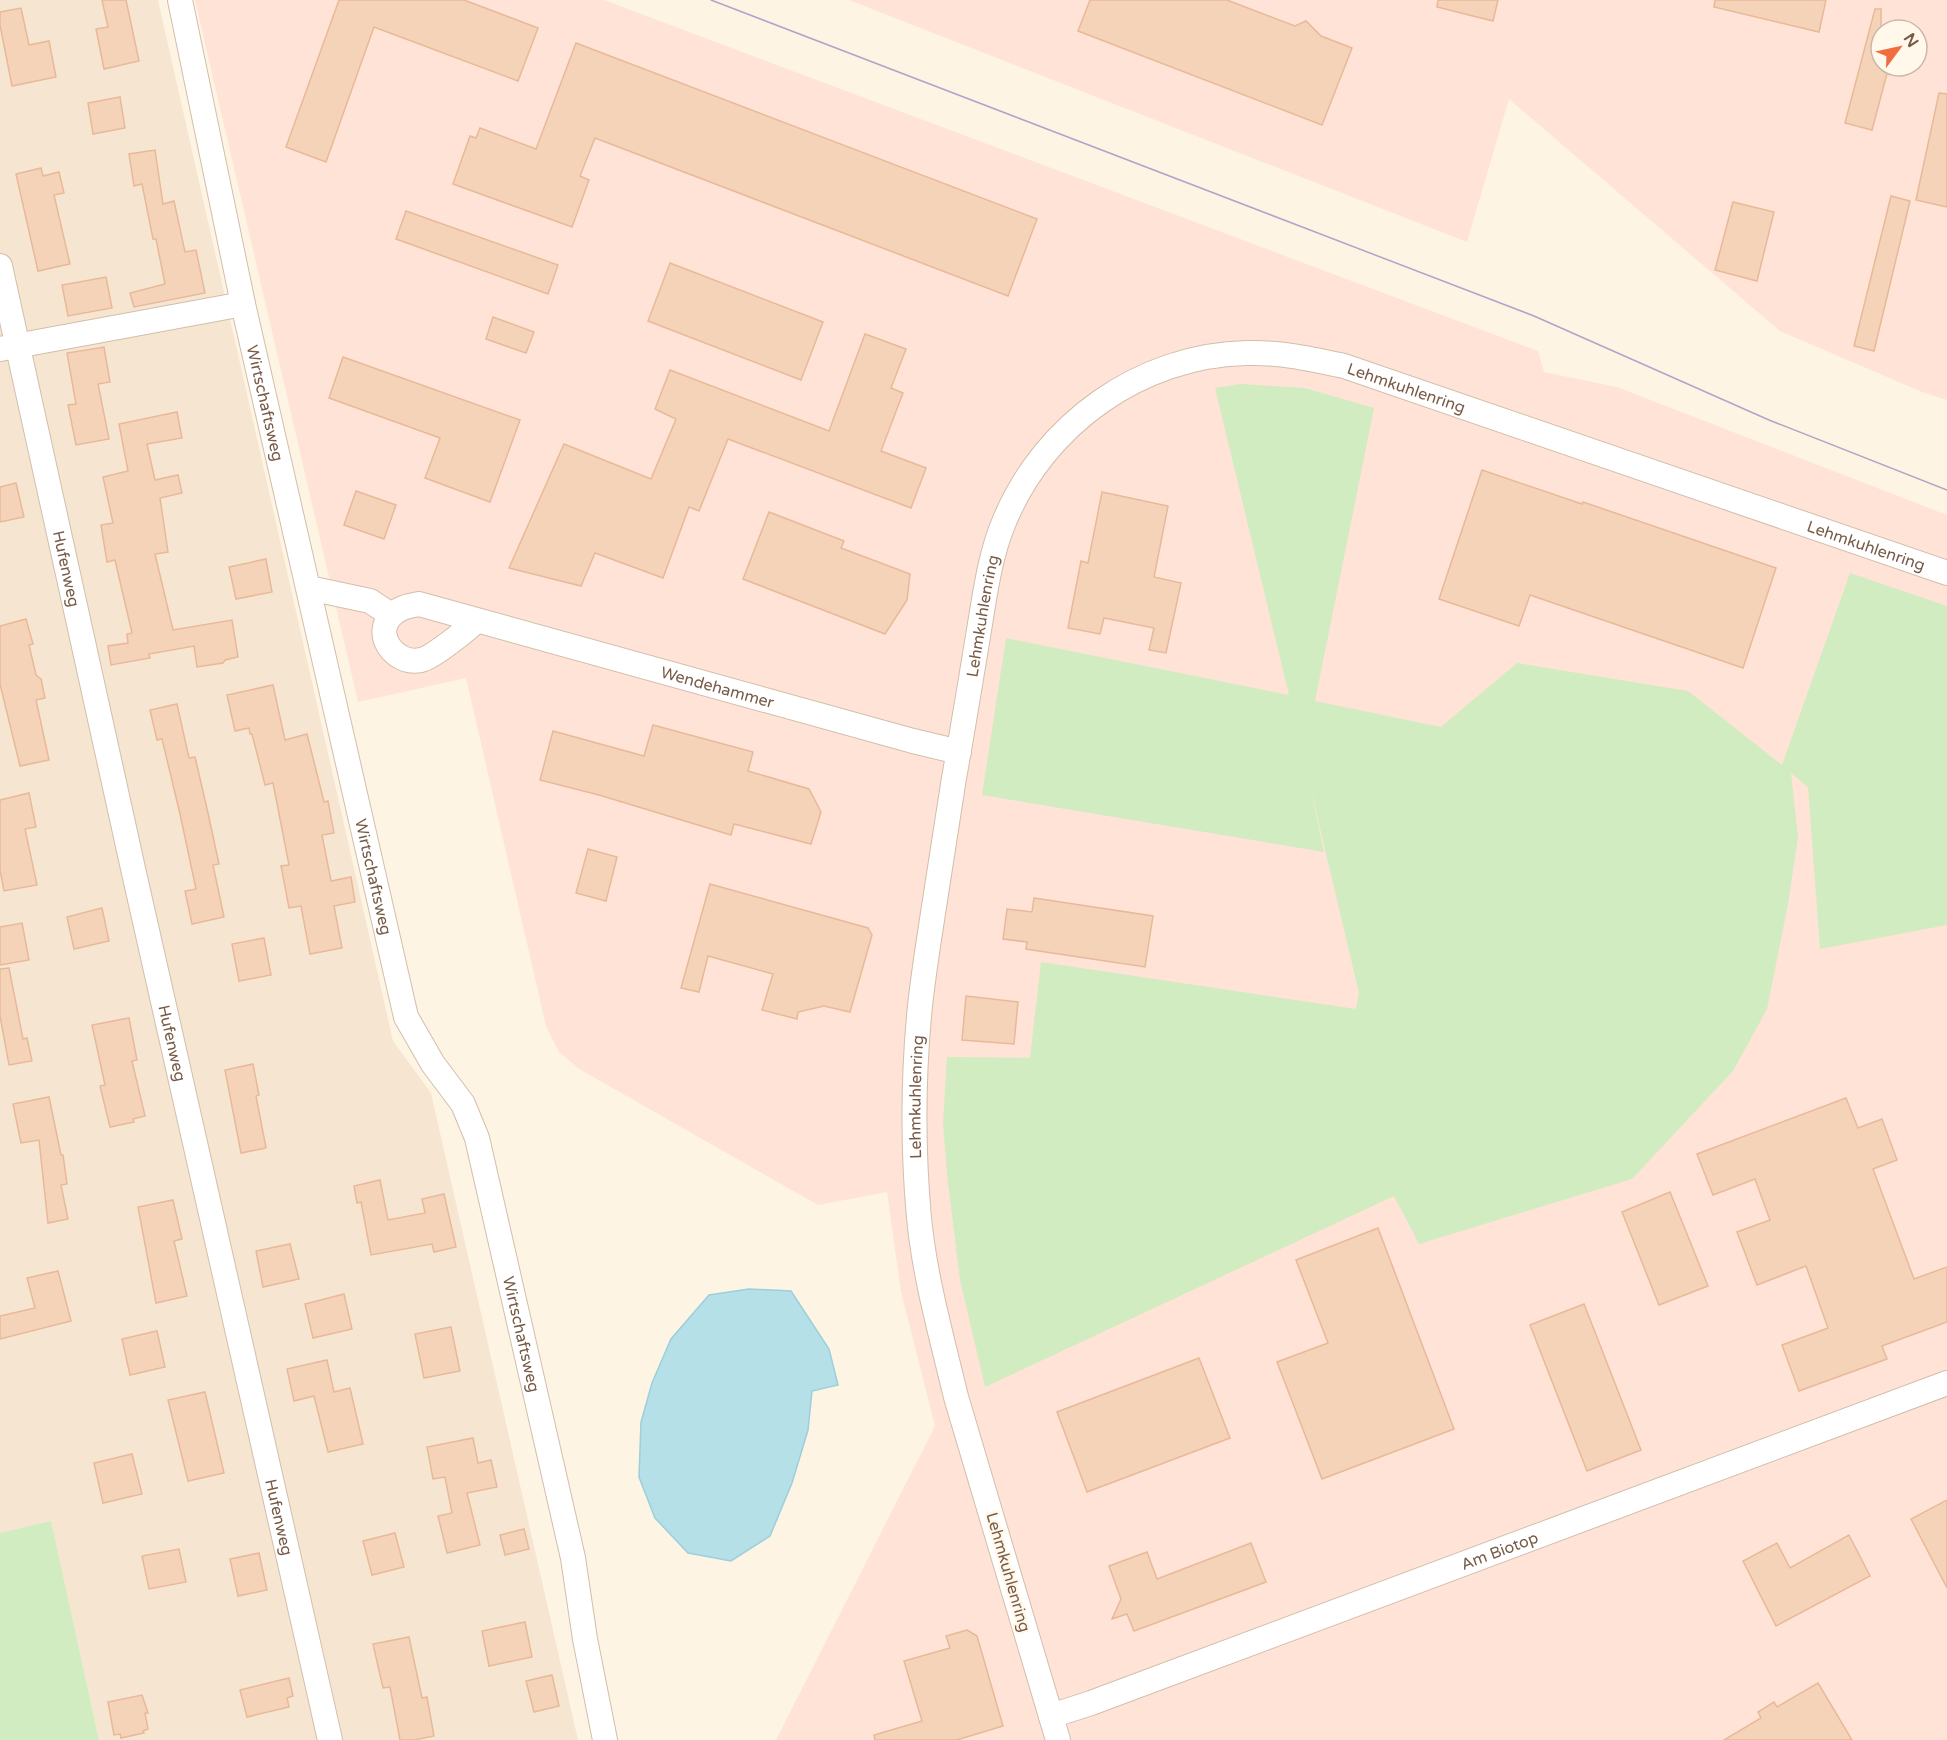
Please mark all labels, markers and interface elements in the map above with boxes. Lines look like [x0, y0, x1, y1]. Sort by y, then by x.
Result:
north arrow [1869, 18, 1929, 78]
text: N [1899, 30, 1923, 51]
street label: Wirtschaftsweg [242, 343, 288, 463]
street label: Lehmkuhlenring [1344, 359, 1468, 418]
street label: Lehmkuhlenring [1804, 517, 1928, 576]
street label: Hufenweg [48, 529, 84, 609]
street label: Lehmkuhlenring [962, 553, 1004, 679]
street label: Wendehammer [658, 663, 777, 713]
street label: Wirtschaftsweg [350, 817, 396, 937]
street label: Hufenweg [153, 1003, 190, 1083]
street label: Lehmkuhlenring [905, 1034, 928, 1159]
street label: Wirtschaftsweg [498, 1274, 544, 1394]
street label: Hufenweg [260, 1477, 297, 1557]
street label: Lehmkuhlenring [981, 1510, 1035, 1634]
street label: Am Biotop [1458, 1528, 1541, 1575]

